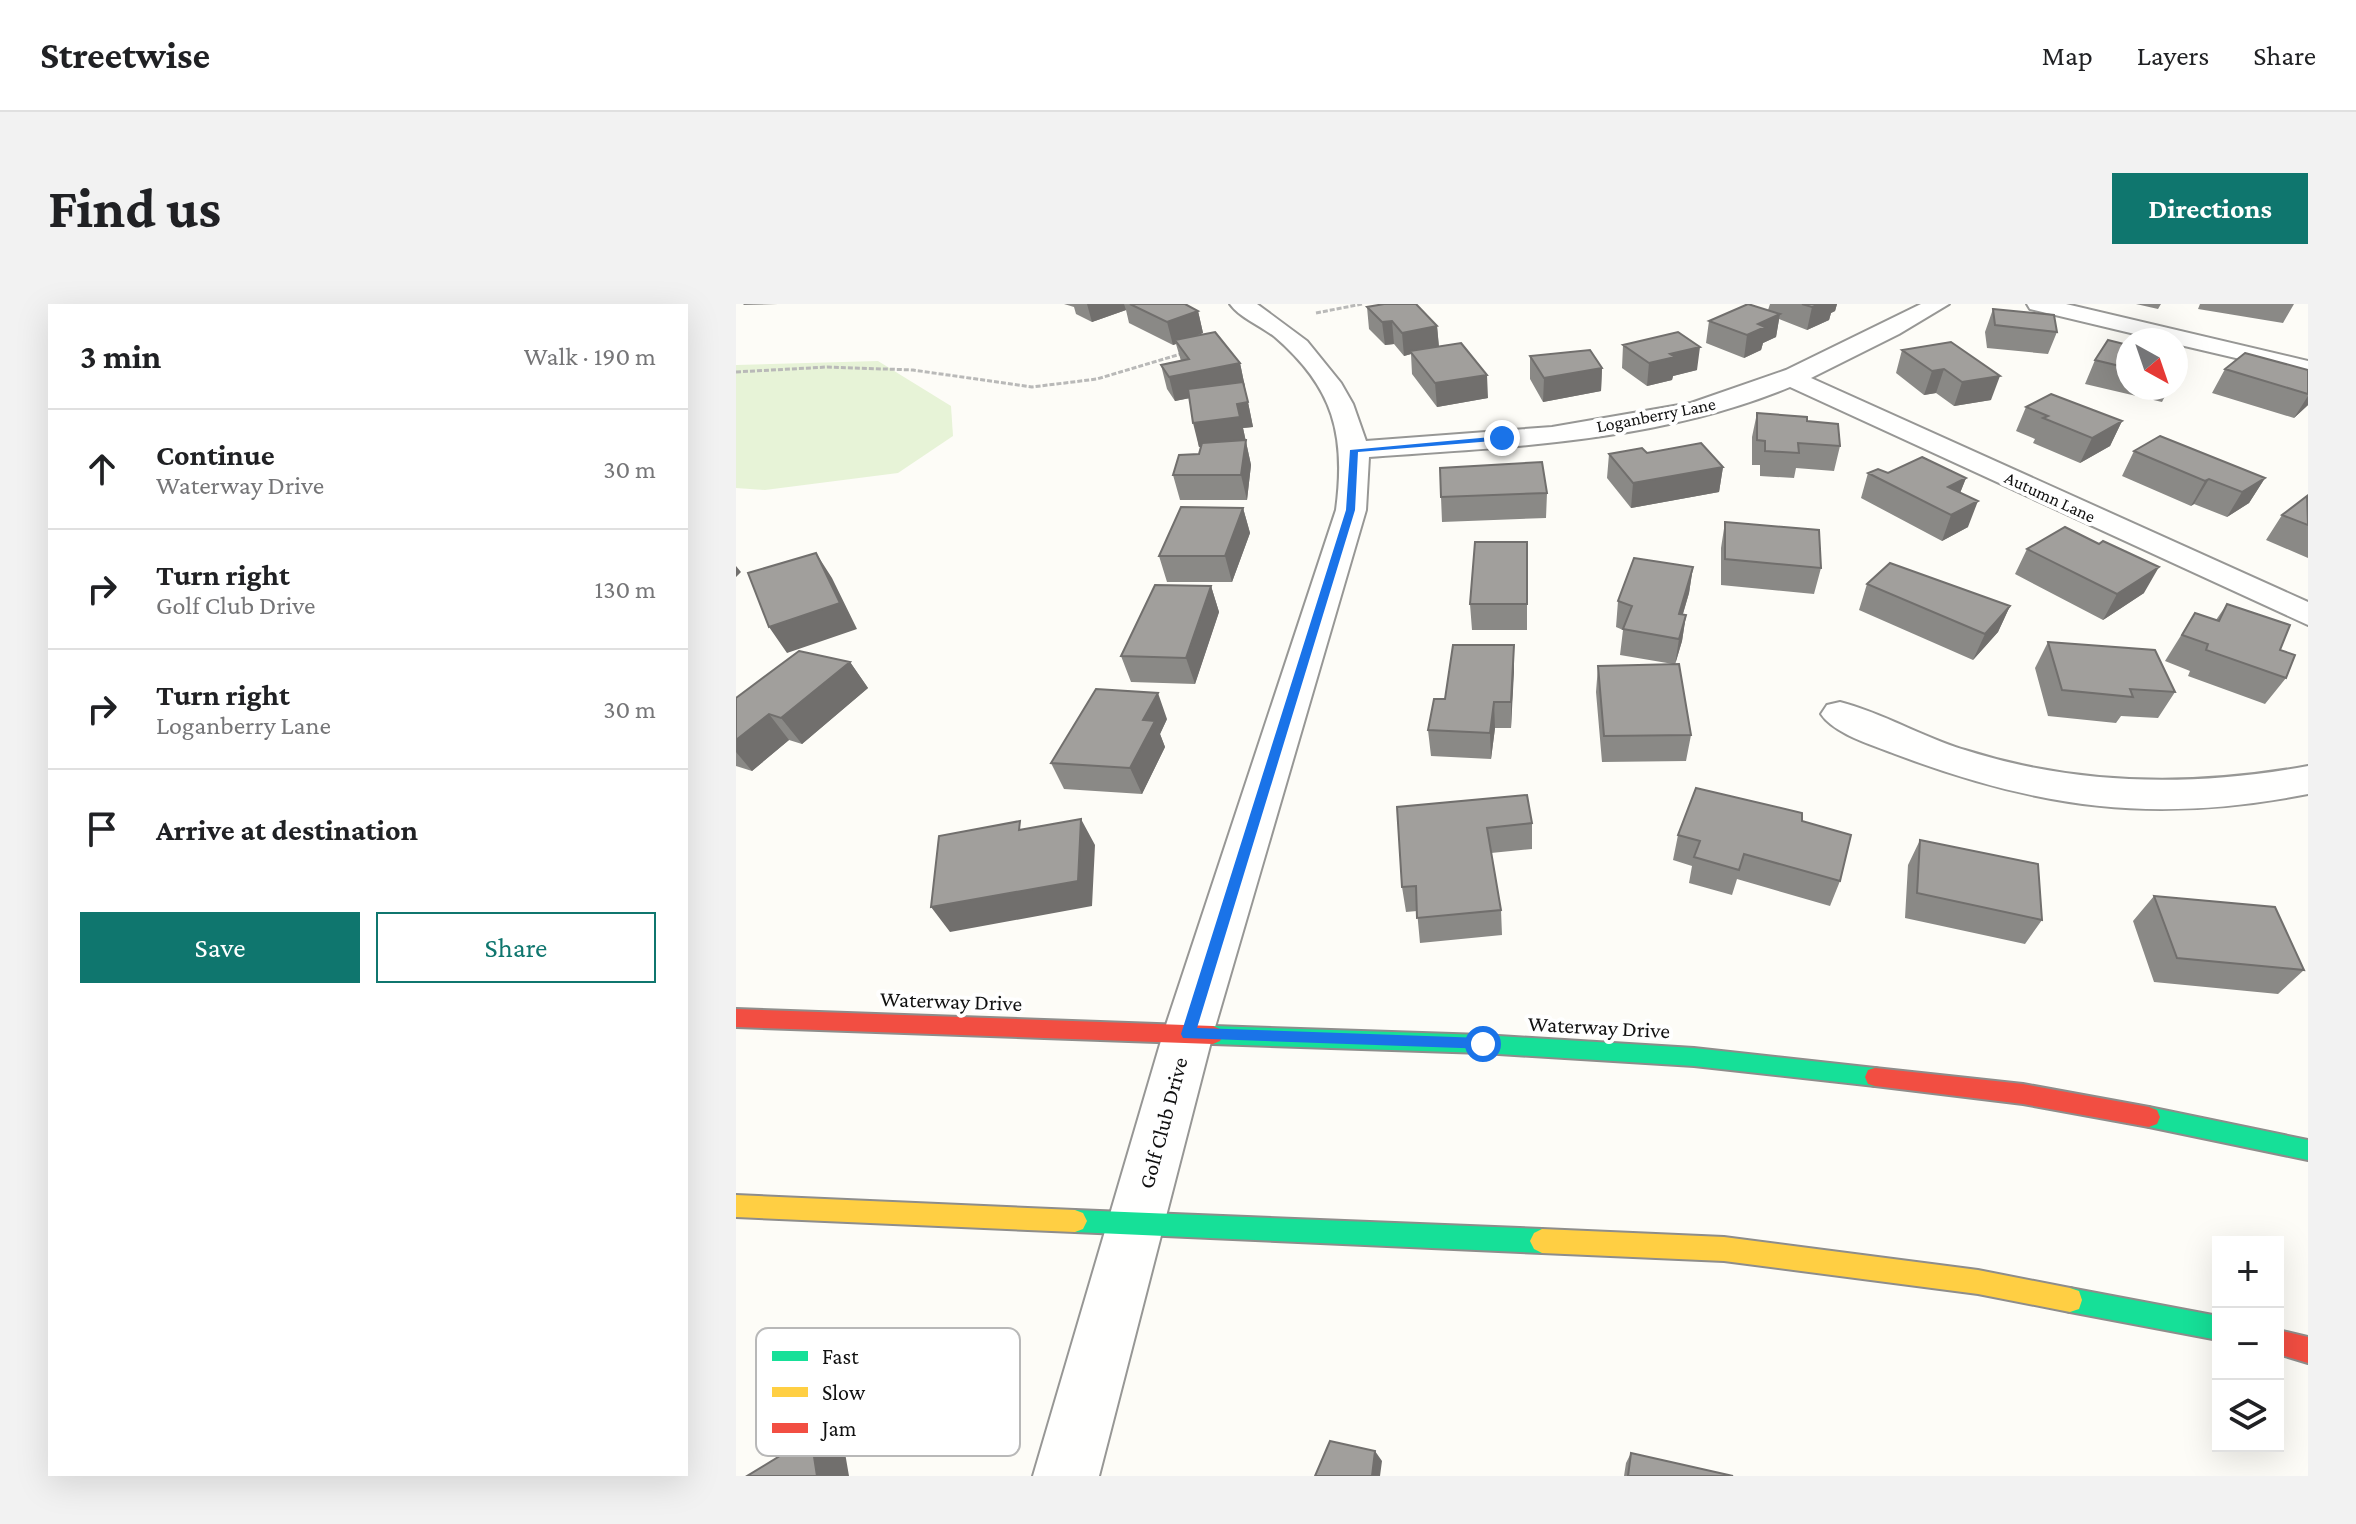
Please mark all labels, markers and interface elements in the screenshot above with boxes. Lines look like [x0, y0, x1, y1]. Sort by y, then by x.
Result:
text: Streetwise [40, 34, 210, 76]
text: Map [2042, 40, 2093, 71]
text: Layers [2137, 40, 2209, 71]
text: Share [2253, 40, 2316, 71]
button: Directions [2112, 173, 2308, 244]
text: Find us [48, 177, 221, 239]
north arrow [2116, 328, 2188, 400]
text: 3 min [80, 338, 161, 375]
text: Walk · 190 m [524, 342, 656, 371]
street label: Loganberry Lane [1595, 394, 1717, 436]
route end [1484, 420, 1520, 456]
text: Continue [156, 438, 275, 471]
icon: ahead [80, 447, 124, 491]
text: 30 m [603, 455, 656, 484]
street label: Autumn Lane [2002, 467, 2098, 527]
text: Waterway Drive [156, 471, 324, 500]
text: Turn right [156, 558, 290, 591]
icon: right [80, 567, 124, 611]
text: 130 m [595, 575, 656, 604]
text: Golf Club Drive [156, 591, 315, 620]
text: Turn right [156, 678, 290, 711]
icon: right [80, 687, 124, 731]
text: 30 m [603, 695, 656, 724]
text: Loganberry Lane [156, 711, 331, 740]
icon: arrive [80, 807, 124, 851]
text: Arrive at destination [156, 813, 418, 846]
button: Save [80, 912, 360, 983]
button: Share [376, 912, 656, 983]
street label: Waterway Drive [879, 986, 1023, 1016]
street label: Waterway Drive [1527, 1011, 1671, 1043]
route start [1465, 1026, 1501, 1062]
street label: Golf Club Drive [1133, 1055, 1193, 1191]
map controls [2212, 1236, 2284, 1452]
button: + [2212, 1236, 2284, 1308]
button: − [2212, 1308, 2284, 1380]
legend [756, 1328, 1020, 1456]
text: Fast [822, 1344, 859, 1369]
text: Slow [822, 1380, 866, 1405]
button: layers [2212, 1380, 2284, 1452]
text: Jam [820, 1416, 857, 1441]

